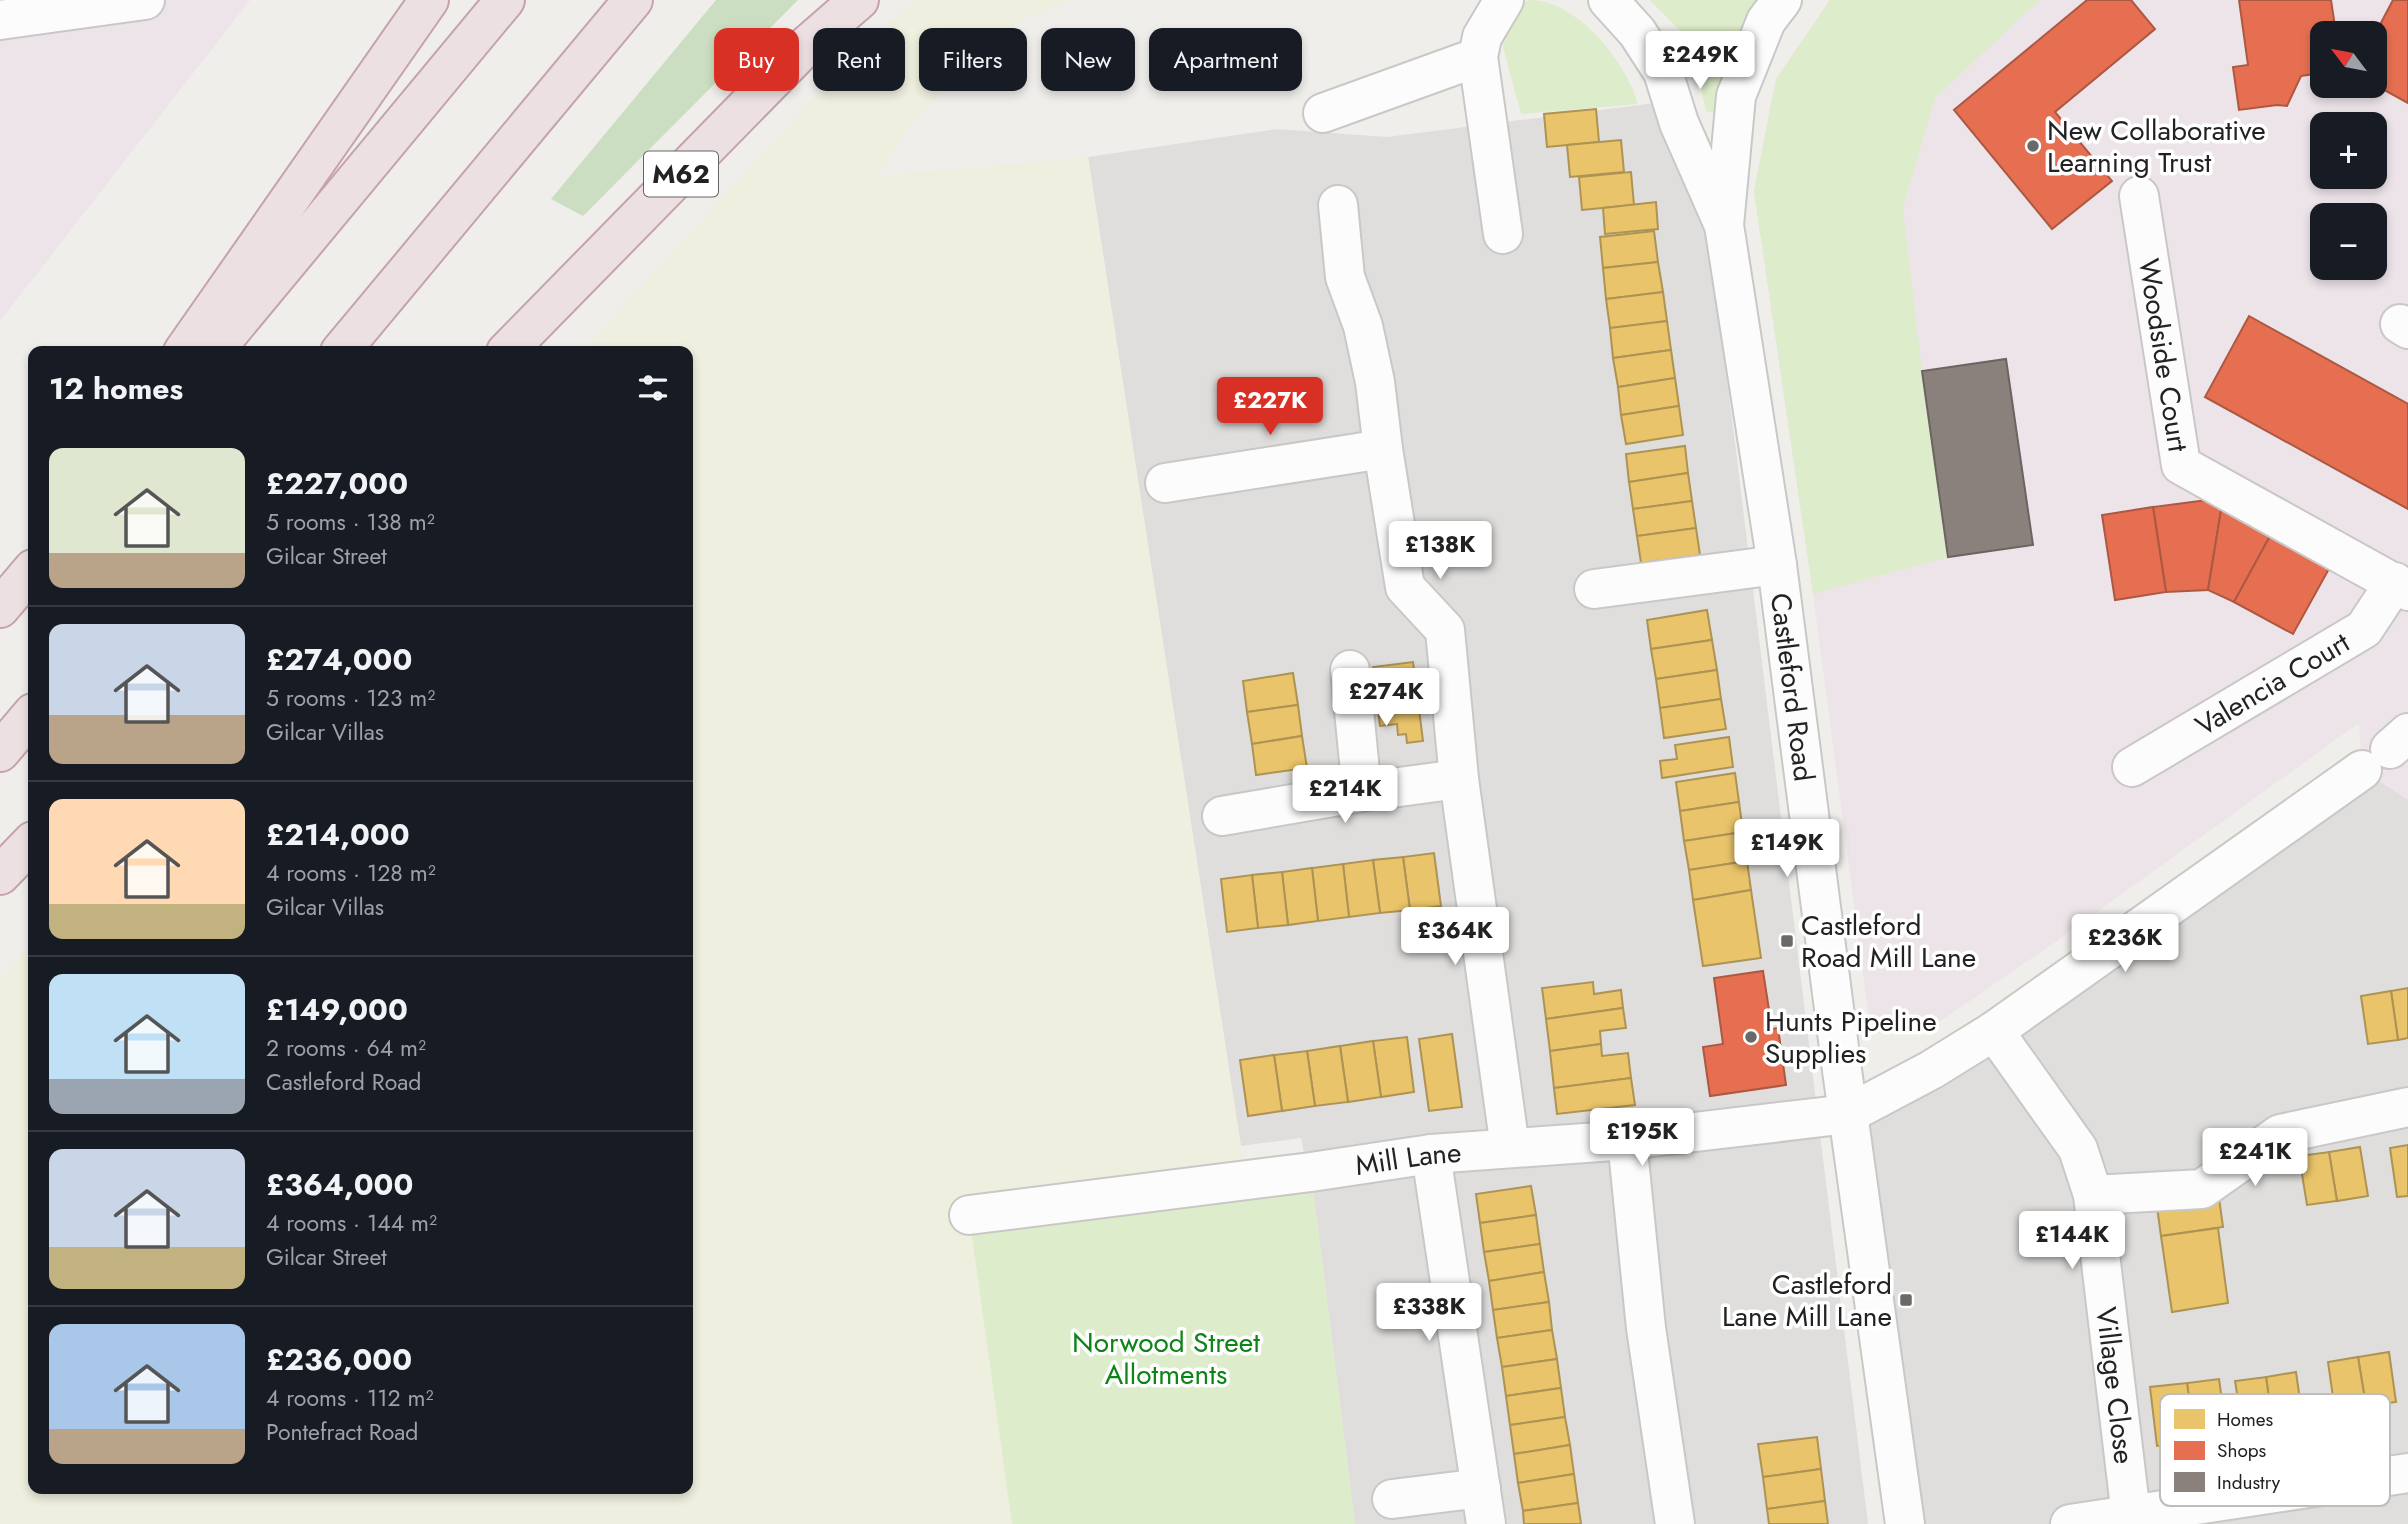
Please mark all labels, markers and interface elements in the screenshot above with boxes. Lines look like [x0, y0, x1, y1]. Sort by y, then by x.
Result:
north arrow [2310, 21, 2387, 98]
map controls [2310, 21, 2387, 280]
chip: Buy [714, 28, 799, 91]
chip: Rent [813, 28, 905, 91]
chip: Filters [919, 28, 1027, 91]
chip: New [1041, 28, 1135, 91]
chip: Apartment [1149, 28, 1302, 91]
pin: £249K [1651, 32, 1749, 91]
text: £249K [1662, 37, 1738, 71]
place label: New Collaborative Learning Trust [2047, 110, 2266, 183]
button: + [2310, 112, 2387, 189]
marker: New Collaborative Learning Trust [2025, 138, 2041, 154]
road number: M62 [644, 152, 718, 196]
button: − [2310, 203, 2387, 280]
street label: Woodside Court [2129, 256, 2199, 455]
text: 12 homes [49, 367, 183, 410]
icon: filters [634, 369, 672, 407]
pin: £227K [1221, 378, 1319, 437]
text: £227K [1233, 383, 1307, 417]
text: £227,000 [266, 462, 408, 505]
icon: home [105, 476, 189, 560]
text: 5 rooms · 138 m² [266, 505, 435, 539]
pin: £138K [1391, 522, 1489, 581]
text: £138K [1405, 527, 1475, 561]
text: Gilcar Street [266, 539, 387, 573]
street label: Castleford Road [1760, 591, 1825, 784]
street label: Valencia Court [2187, 622, 2357, 745]
text: £274,000 [266, 638, 412, 681]
icon: home [105, 652, 189, 736]
pin: £274K [1337, 668, 1435, 728]
text: £274K [1348, 674, 1424, 708]
text: 5 rooms · 123 m² [266, 681, 435, 715]
text: Gilcar Villas [266, 715, 384, 749]
pin: £214K [1296, 766, 1394, 825]
text: £214K [1309, 771, 1381, 805]
text: £214,000 [266, 813, 410, 856]
pin: £149K [1738, 820, 1836, 879]
text: £149K [1750, 825, 1824, 859]
icon: home [105, 827, 189, 911]
text: 4 rooms · 128 m² [266, 856, 436, 890]
text: Gilcar Villas [266, 890, 384, 924]
place label: Castleford Road Mill Lane [1801, 905, 1976, 978]
pin: £364K [1406, 908, 1504, 967]
text: £364K [1417, 913, 1493, 947]
pin: £236K [2076, 914, 2174, 974]
text: £236K [2088, 920, 2162, 954]
marker: Castleford Road Mill Lane [1779, 933, 1795, 949]
text: £149,000 [266, 988, 408, 1031]
place label: Hunts Pipeline Supplies [1765, 1001, 1937, 1074]
icon: home [105, 1002, 189, 1086]
marker: Hunts Pipeline Supplies [1743, 1029, 1759, 1045]
text: 2 rooms · 64 m² [266, 1031, 426, 1065]
text: Castleford Road [266, 1065, 421, 1099]
pin: £195K [1593, 1108, 1691, 1168]
text: £195K [1606, 1114, 1678, 1148]
pin: £241K [2206, 1128, 2304, 1188]
street label: Mill Lane [1353, 1131, 1463, 1186]
text: £241K [2219, 1134, 2291, 1168]
text: £364,000 [266, 1163, 413, 1206]
icon: home [105, 1177, 189, 1261]
text: 4 rooms · 144 m² [266, 1206, 437, 1240]
pin: £144K [2023, 1212, 2121, 1271]
text: £144K [2035, 1217, 2109, 1251]
text: Gilcar Street [266, 1240, 387, 1274]
place label: Castleford Lane Mill Lane [1722, 1264, 1892, 1337]
pin: £338K [1380, 1284, 1478, 1343]
text: £338K [1392, 1289, 1466, 1323]
marker: Castleford Lane Mill Lane [1898, 1292, 1914, 1308]
street label: Village Close [2086, 1305, 2145, 1466]
park label: Norwood Street Allotments [1072, 1322, 1260, 1395]
text: £236,000 [266, 1338, 412, 1381]
icon: home [105, 1352, 189, 1436]
text: 4 rooms · 112 m² [266, 1381, 433, 1415]
legend [2160, 1394, 2390, 1506]
text: Homes [2217, 1406, 2274, 1433]
text: Pontefract Road [266, 1415, 418, 1449]
text: Shops [2217, 1437, 2267, 1464]
text: Industry [2217, 1469, 2281, 1496]

